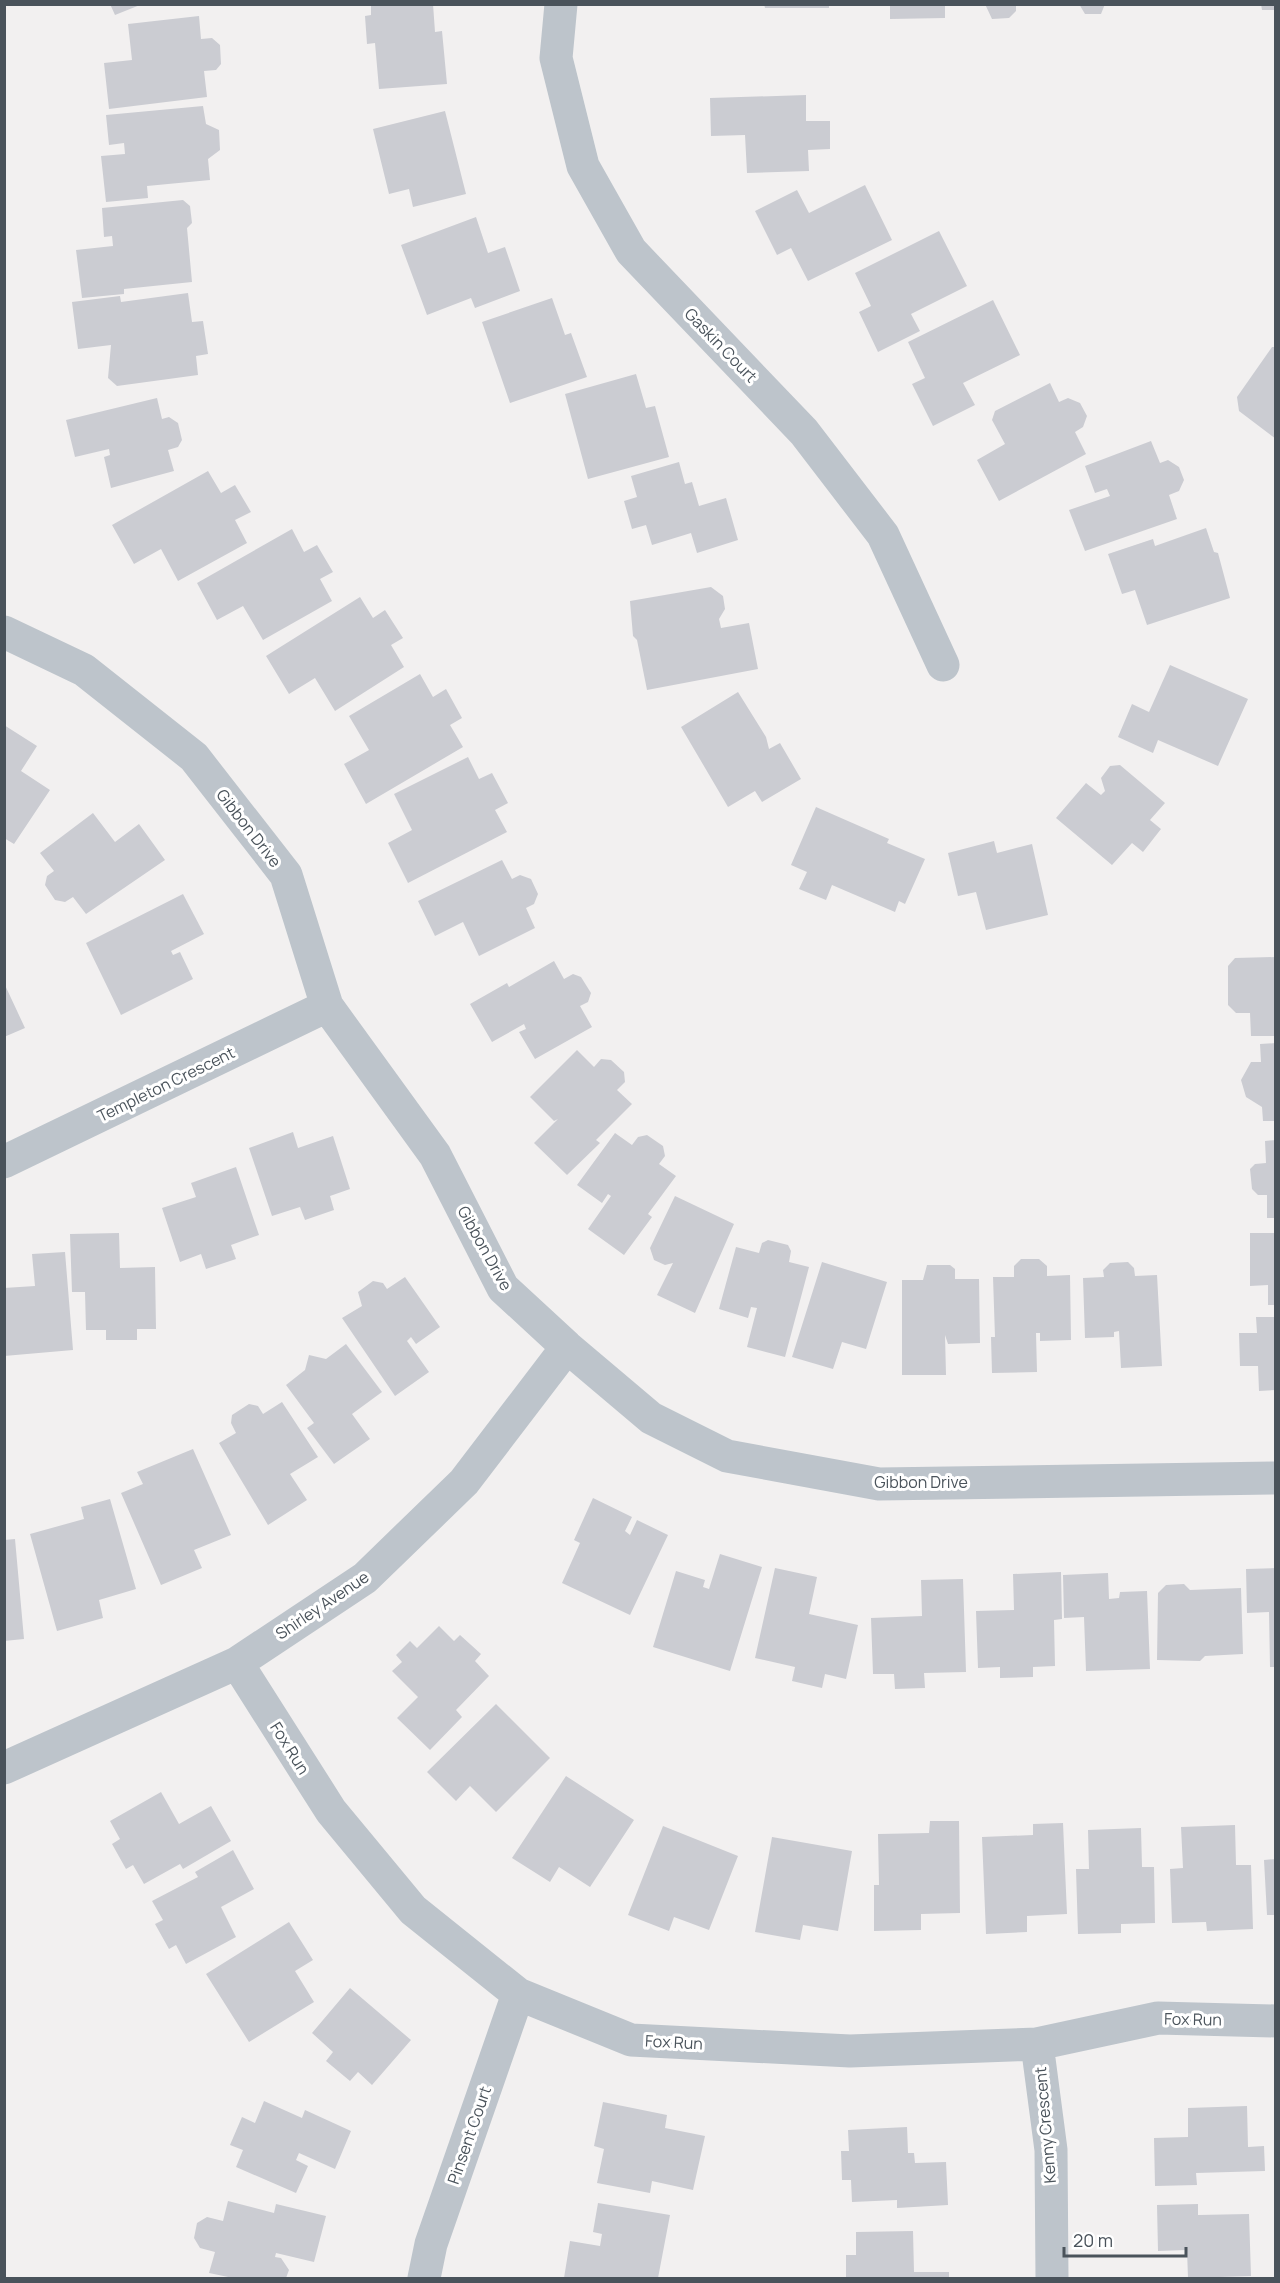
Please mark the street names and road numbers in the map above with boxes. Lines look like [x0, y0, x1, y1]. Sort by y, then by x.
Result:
street label: Gaskin Court [680, 303, 762, 387]
street label: Gibbon Drive [212, 784, 286, 872]
street label: Templeton Crescent [94, 1041, 238, 1127]
street label: Gibbon Drive [453, 1202, 517, 1294]
street label: Gibbon Drive [874, 1471, 968, 1493]
street label: Shirley Avenue [271, 1566, 373, 1644]
street label: Fox Run [265, 1718, 315, 1778]
street label: Fox Run [1164, 2007, 1222, 2031]
street label: Fox Run [645, 2030, 703, 2054]
street label: Kenny Crescent [1029, 2066, 1061, 2184]
street label: Pinsent Court [442, 2083, 496, 2187]

